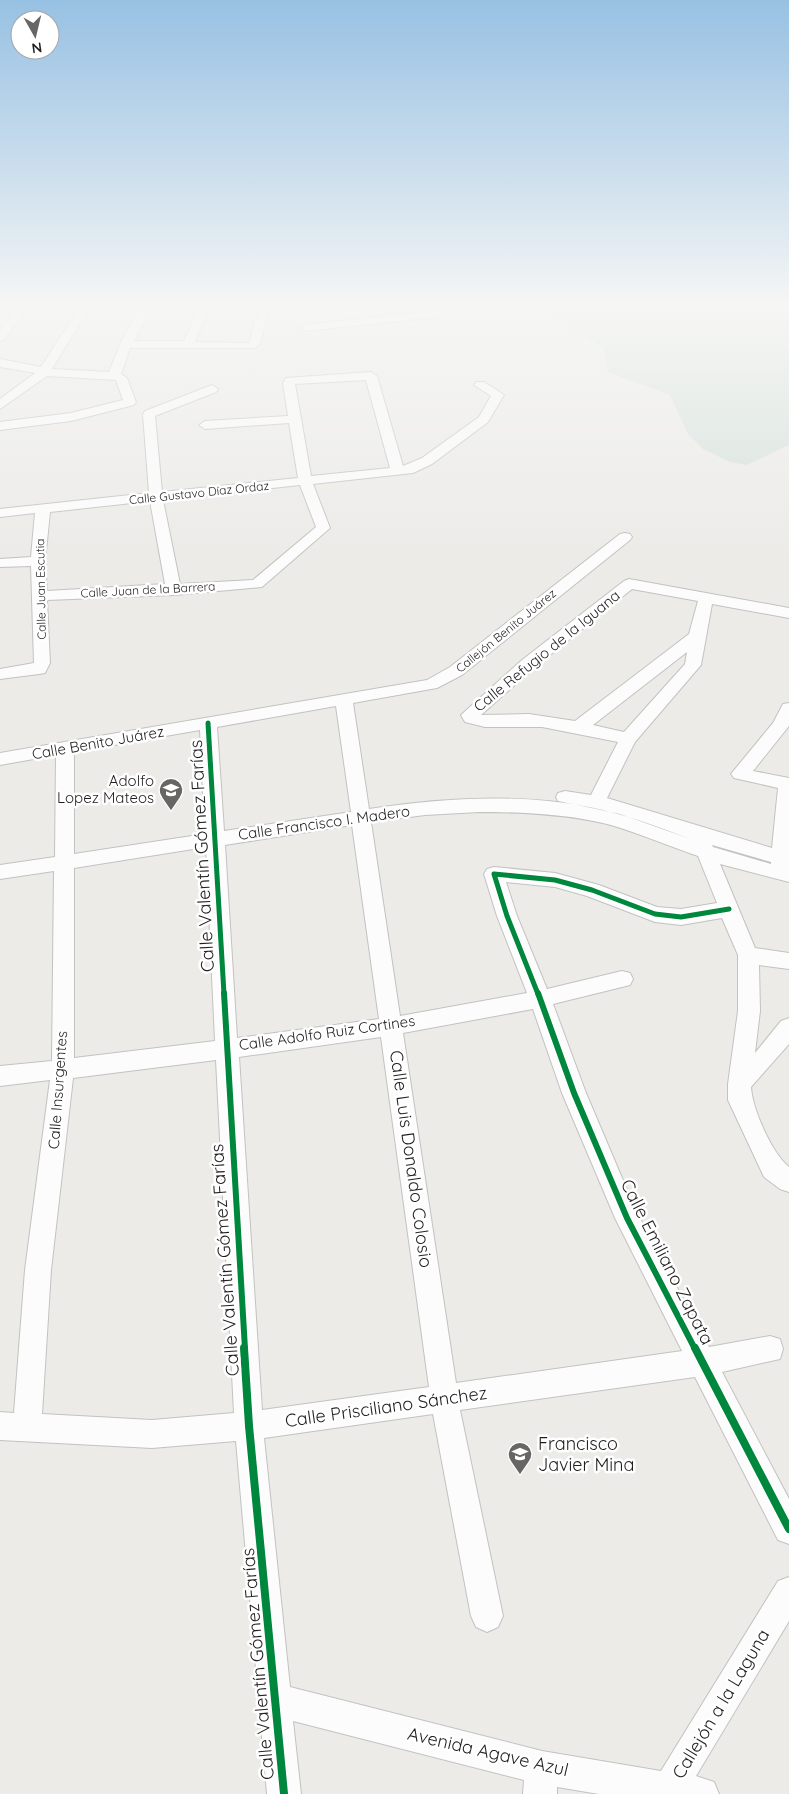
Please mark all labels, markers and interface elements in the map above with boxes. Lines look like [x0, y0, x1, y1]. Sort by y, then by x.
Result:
north arrow [10, 10, 60, 60]
text: N [30, 38, 43, 58]
street label: Calle Gustavo Díaz Ordaz [128, 478, 270, 507]
street label: Calle Juan Escutia [32, 538, 49, 640]
street label: Calle Juan de la Barrera [80, 578, 216, 601]
street label: Callejón Benito Juárez [453, 585, 559, 676]
street label: Calle Refugio de la Iguana [470, 586, 624, 716]
street label: Calle Benito Juárez [30, 722, 165, 763]
street label: Calle Valentín Gómez Farías [184, 739, 219, 973]
place label: Adolfo Lopez Mateos [57, 771, 154, 807]
school or university icon: Adolfo Lopez Mateos [158, 777, 184, 811]
street label: Calle Francisco I. Madero [237, 801, 411, 844]
street label: Calle Adolfo Ruiz Cortines [238, 1011, 416, 1054]
street label: Calle Insurgentes [44, 1030, 71, 1150]
street label: Calle Luis Donaldo Colosio [385, 1049, 438, 1269]
street label: Calle Valentín Gómez Farías [205, 1143, 244, 1377]
street label: Calle Emiliano Zapata [616, 1175, 719, 1348]
street label: Calle Prisciliano Sánchez [283, 1381, 488, 1432]
place label: Francisco Javier Mina [538, 1432, 634, 1476]
school or university icon: Francisco Javier Mina [507, 1441, 533, 1475]
street label: Calle Valentín Gómez Farías [236, 1547, 279, 1781]
street label: Callejón a la Laguna [667, 1625, 774, 1783]
street label: Avenida Agave Azul [405, 1722, 571, 1781]

